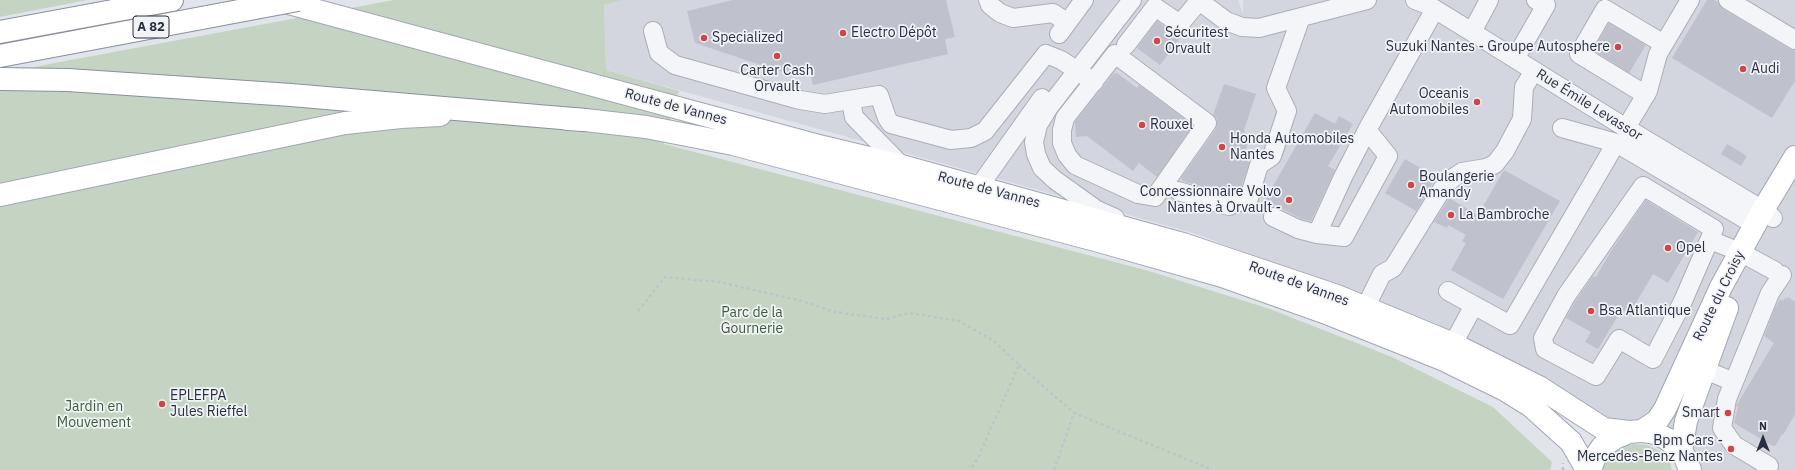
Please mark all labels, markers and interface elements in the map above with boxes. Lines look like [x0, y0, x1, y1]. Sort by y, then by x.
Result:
road number: A 82 [133, 16, 169, 38]
place label: Electro Dépôt [851, 25, 937, 41]
place label: Sécuritest Orvault [1165, 25, 1229, 58]
marker: Electro Dépôt [838, 28, 848, 38]
place label: Specialized [712, 30, 783, 46]
marker: Specialized [699, 33, 709, 43]
marker: Sécuritest Orvault [1152, 36, 1162, 46]
place label: Suzuki Nantes - Groupe Autosphere [1386, 39, 1610, 55]
marker: Suzuki Nantes - Groupe Autosphere [1613, 42, 1623, 52]
marker: Carter Cash Orvault [772, 51, 782, 61]
place label: Audi [1751, 61, 1780, 77]
place label: Carter Cash Orvault [740, 63, 814, 96]
marker: Audi [1738, 64, 1748, 74]
street label: Rue Émile Levassor [1533, 66, 1645, 144]
street label: Route de Vannes [623, 85, 729, 129]
place label: Oceanis Automobiles [1389, 86, 1469, 118]
marker: Oceanis Automobiles [1472, 97, 1482, 107]
place label: Rouxel [1150, 117, 1193, 133]
marker: Rouxel [1137, 120, 1147, 130]
place label: Honda Automobiles Nantes [1230, 131, 1354, 164]
marker: Honda Automobiles Nantes [1217, 142, 1227, 152]
street label: Route de Vannes [936, 168, 1042, 212]
place label: Boulangerie Amandy [1419, 169, 1494, 202]
marker: Boulangerie Amandy [1406, 180, 1416, 190]
place label: Concessionnaire Volvo Nantes à Orvault - [1140, 184, 1281, 216]
marker: Concessionnaire Volvo Nantes à Orvault - [1284, 195, 1294, 205]
place label: La Bambroche [1459, 207, 1549, 223]
marker: La Bambroche [1446, 210, 1456, 220]
place label: Opel [1676, 240, 1706, 256]
marker: Opel [1663, 243, 1673, 253]
street label: Route du Croisy [1690, 248, 1748, 344]
street label: Route de Vannes [1247, 258, 1351, 310]
place label: Bsa Atlantique [1599, 303, 1691, 319]
park label: Parc de la Gournerie [721, 305, 783, 338]
marker: Bsa Atlantique [1586, 306, 1596, 316]
place label: EPLEFPA Jules Rieffel [170, 388, 247, 420]
park label: Jardin en Mouvement [57, 399, 131, 432]
marker: EPLEFPA Jules Rieffel [157, 399, 167, 409]
place label: Smart [1682, 405, 1720, 421]
marker: Smart [1723, 408, 1733, 418]
north arrow [1743, 418, 1783, 458]
text: N [1759, 419, 1767, 433]
place label: Bpm Cars - Mercedes-Benz Nantes [1577, 433, 1723, 466]
marker: Bpm Cars - Mercedes-Benz Nantes [1726, 444, 1736, 454]

